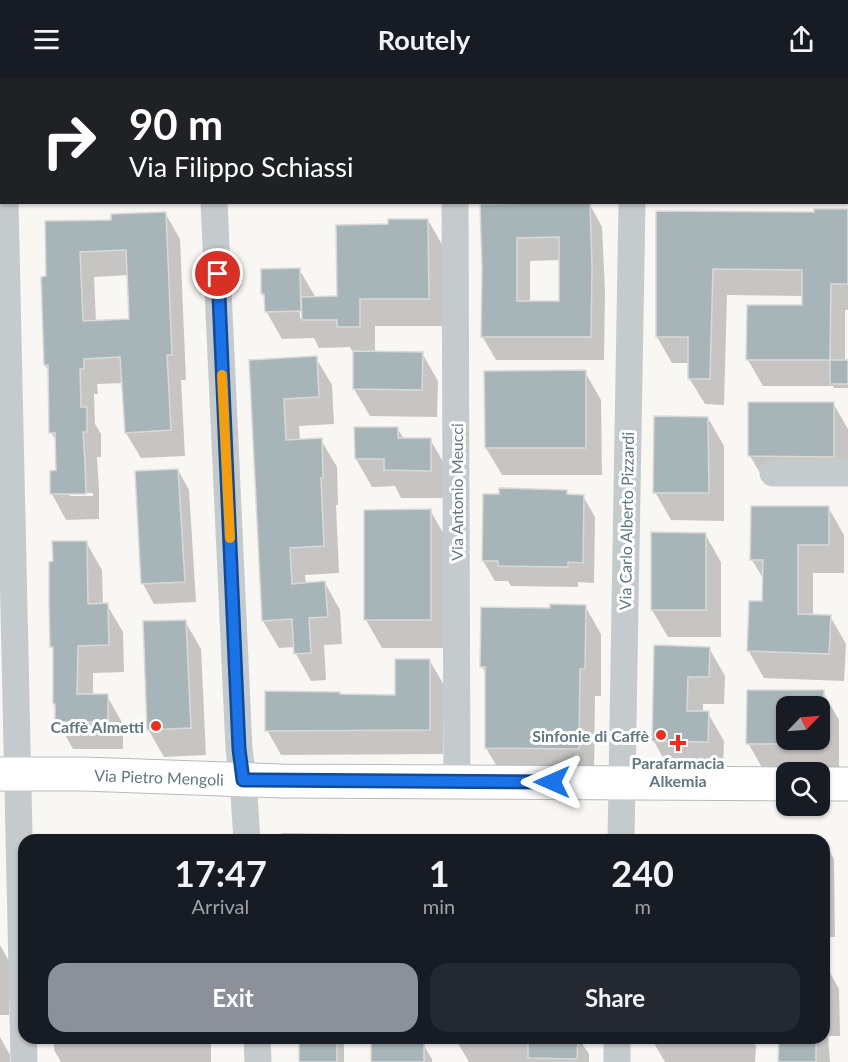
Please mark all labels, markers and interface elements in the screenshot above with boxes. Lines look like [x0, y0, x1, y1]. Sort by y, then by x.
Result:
icon: menu [30, 23, 63, 56]
text: Routely [378, 23, 470, 56]
icon: share [785, 23, 818, 56]
text: 90 m [129, 99, 223, 149]
icon: right [30, 102, 108, 180]
text: Via Filippo Schiassi [129, 150, 353, 183]
pin [192, 248, 243, 299]
icon: arrive [201, 257, 234, 290]
street label: Via Antonio Meucci [447, 423, 466, 561]
street label: Via Carlo Alberto Pizzardi [615, 432, 637, 610]
north arrow [776, 696, 830, 750]
map controls [776, 696, 830, 816]
place label: Caffè Almetti [50, 717, 144, 736]
marker: Caffè Almetti [149, 719, 163, 733]
place label: Sinfonie di Caffè [532, 726, 649, 745]
marker: Sinfonie di Caffè [654, 728, 668, 742]
marker: Parafarmacia Alkemia [671, 736, 685, 750]
position arrow [520, 750, 584, 814]
place label: Parafarmacia Alkemia [632, 753, 724, 790]
button: search [776, 762, 830, 816]
street label: Via Pietro Mengoli [94, 765, 224, 789]
text: 17:47 [174, 851, 267, 895]
text: 1 [429, 851, 450, 895]
text: 240 [611, 851, 674, 895]
text: Arrival [192, 894, 249, 918]
text: min [423, 894, 455, 918]
text: m [634, 894, 651, 918]
button: Exit [48, 963, 418, 1032]
button: Share [430, 963, 800, 1032]

